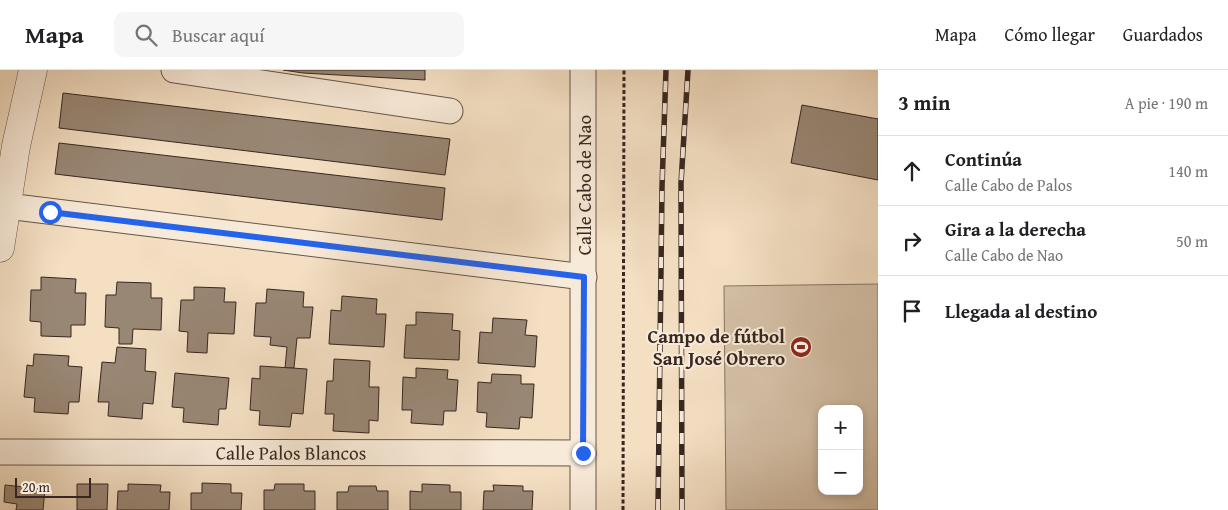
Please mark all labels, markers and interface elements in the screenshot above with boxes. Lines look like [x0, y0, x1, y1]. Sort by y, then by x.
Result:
search box [114, 12, 464, 57]
text: Mapa [25, 17, 84, 52]
icon: search [132, 21, 160, 49]
text: Buscar aquí [172, 21, 265, 49]
text: Mapa [935, 21, 977, 48]
text: Cómo llegar [1005, 21, 1095, 48]
text: Guardados [1123, 21, 1203, 48]
text: 3 min [898, 87, 950, 118]
text: A pie · 190 m [1125, 91, 1208, 115]
street label: Calle Cabo de Nao [570, 115, 598, 255]
text: Continúa [945, 145, 1022, 173]
icon: ahead [898, 157, 926, 185]
text: 140 m [1168, 159, 1208, 183]
text: Calle Cabo de Palos [945, 173, 1072, 197]
route start [39, 201, 62, 224]
text: Gira a la derecha [945, 215, 1086, 243]
icon: right [898, 227, 926, 255]
text: 50 m [1176, 229, 1208, 253]
text: Calle Cabo de Nao [945, 243, 1063, 267]
icon: arrive [898, 297, 926, 325]
text: Llegada al destino [945, 297, 1097, 325]
place label: Campo de fútbol San José Obrero [648, 322, 785, 372]
sports icon: Campo de fútbol San José Obrero [789, 335, 813, 359]
map controls [818, 405, 863, 495]
button: + [818, 405, 863, 450]
street label: Calle Palos Blancos [216, 438, 366, 467]
route end [572, 442, 595, 465]
button: − [818, 450, 863, 495]
scale bar [15, 475, 91, 498]
text: 20 m [22, 477, 50, 497]

